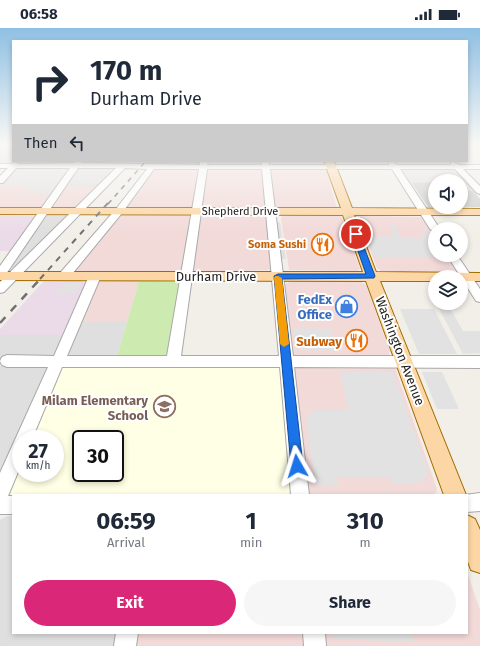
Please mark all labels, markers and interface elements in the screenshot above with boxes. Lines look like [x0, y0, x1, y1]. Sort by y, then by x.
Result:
text: 06:58 [20, 5, 58, 23]
text: 170 m [90, 54, 162, 87]
icon: right [24, 56, 76, 108]
text: Durham Drive [90, 88, 202, 110]
icon: left [66, 132, 88, 154]
text: Then [24, 134, 58, 152]
map controls [428, 174, 468, 310]
button: sound [428, 174, 468, 214]
street label: Shepherd Drive [202, 205, 278, 218]
pin [339, 217, 373, 251]
button: search [428, 222, 468, 262]
icon: arrive [345, 223, 367, 245]
restaurant icon: Soma Sushi [309, 231, 335, 257]
place label: Soma Sushi [248, 238, 306, 251]
street label: Durham Drive [176, 269, 256, 284]
button: layers [428, 270, 468, 310]
place label: FedEx Office [297, 292, 332, 322]
shop icon: FedEx Office [334, 293, 360, 319]
street label: Washington Avenue [372, 294, 428, 408]
restaurant icon: Subway [344, 328, 370, 354]
place label: Subway [296, 334, 342, 349]
place label: Milam Elementary School [42, 393, 148, 423]
school or university icon: Milam Elementary School [151, 394, 177, 420]
speed limit sign: 30 [72, 430, 124, 482]
text: 27 [28, 439, 48, 463]
position arrow [276, 445, 318, 487]
text: km/h [26, 460, 50, 472]
text: 06:59 [96, 507, 156, 535]
text: 1 [246, 507, 257, 535]
text: 310 [347, 507, 384, 535]
text: Arrival [107, 535, 145, 550]
text: min [240, 535, 262, 550]
text: m [360, 535, 371, 550]
button: Exit [24, 580, 236, 626]
button: Share [244, 580, 456, 626]

